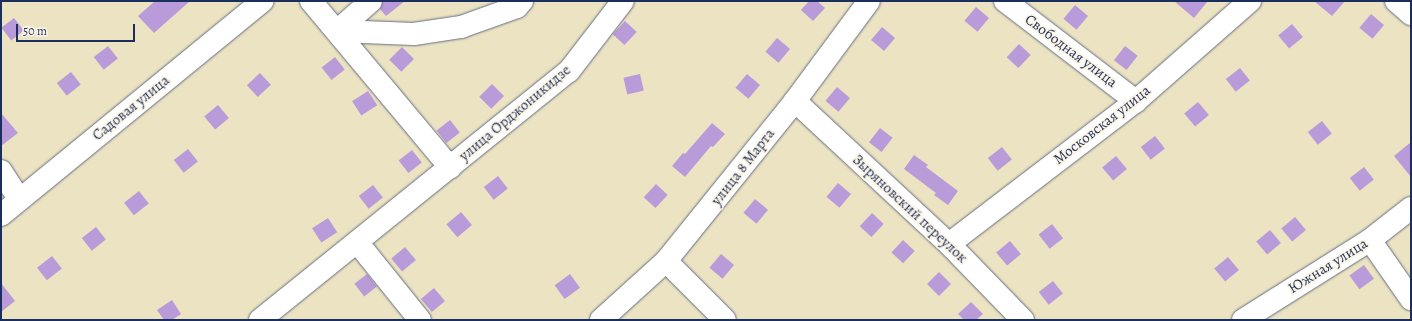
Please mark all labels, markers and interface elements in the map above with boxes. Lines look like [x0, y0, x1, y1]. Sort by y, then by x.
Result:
street label: Свободная улица [1021, 10, 1121, 92]
scale bar [18, 16, 137, 42]
text: 50 m [23, 23, 47, 39]
street label: улица Орджоникидзе [456, 61, 574, 165]
street label: Садовая улица [89, 71, 173, 145]
street label: Московская улица [1050, 82, 1154, 168]
street label: улица 8 Марта [707, 125, 779, 209]
street label: Зыряновский переулок [849, 151, 971, 267]
street label: Южная улица [1285, 234, 1371, 298]

